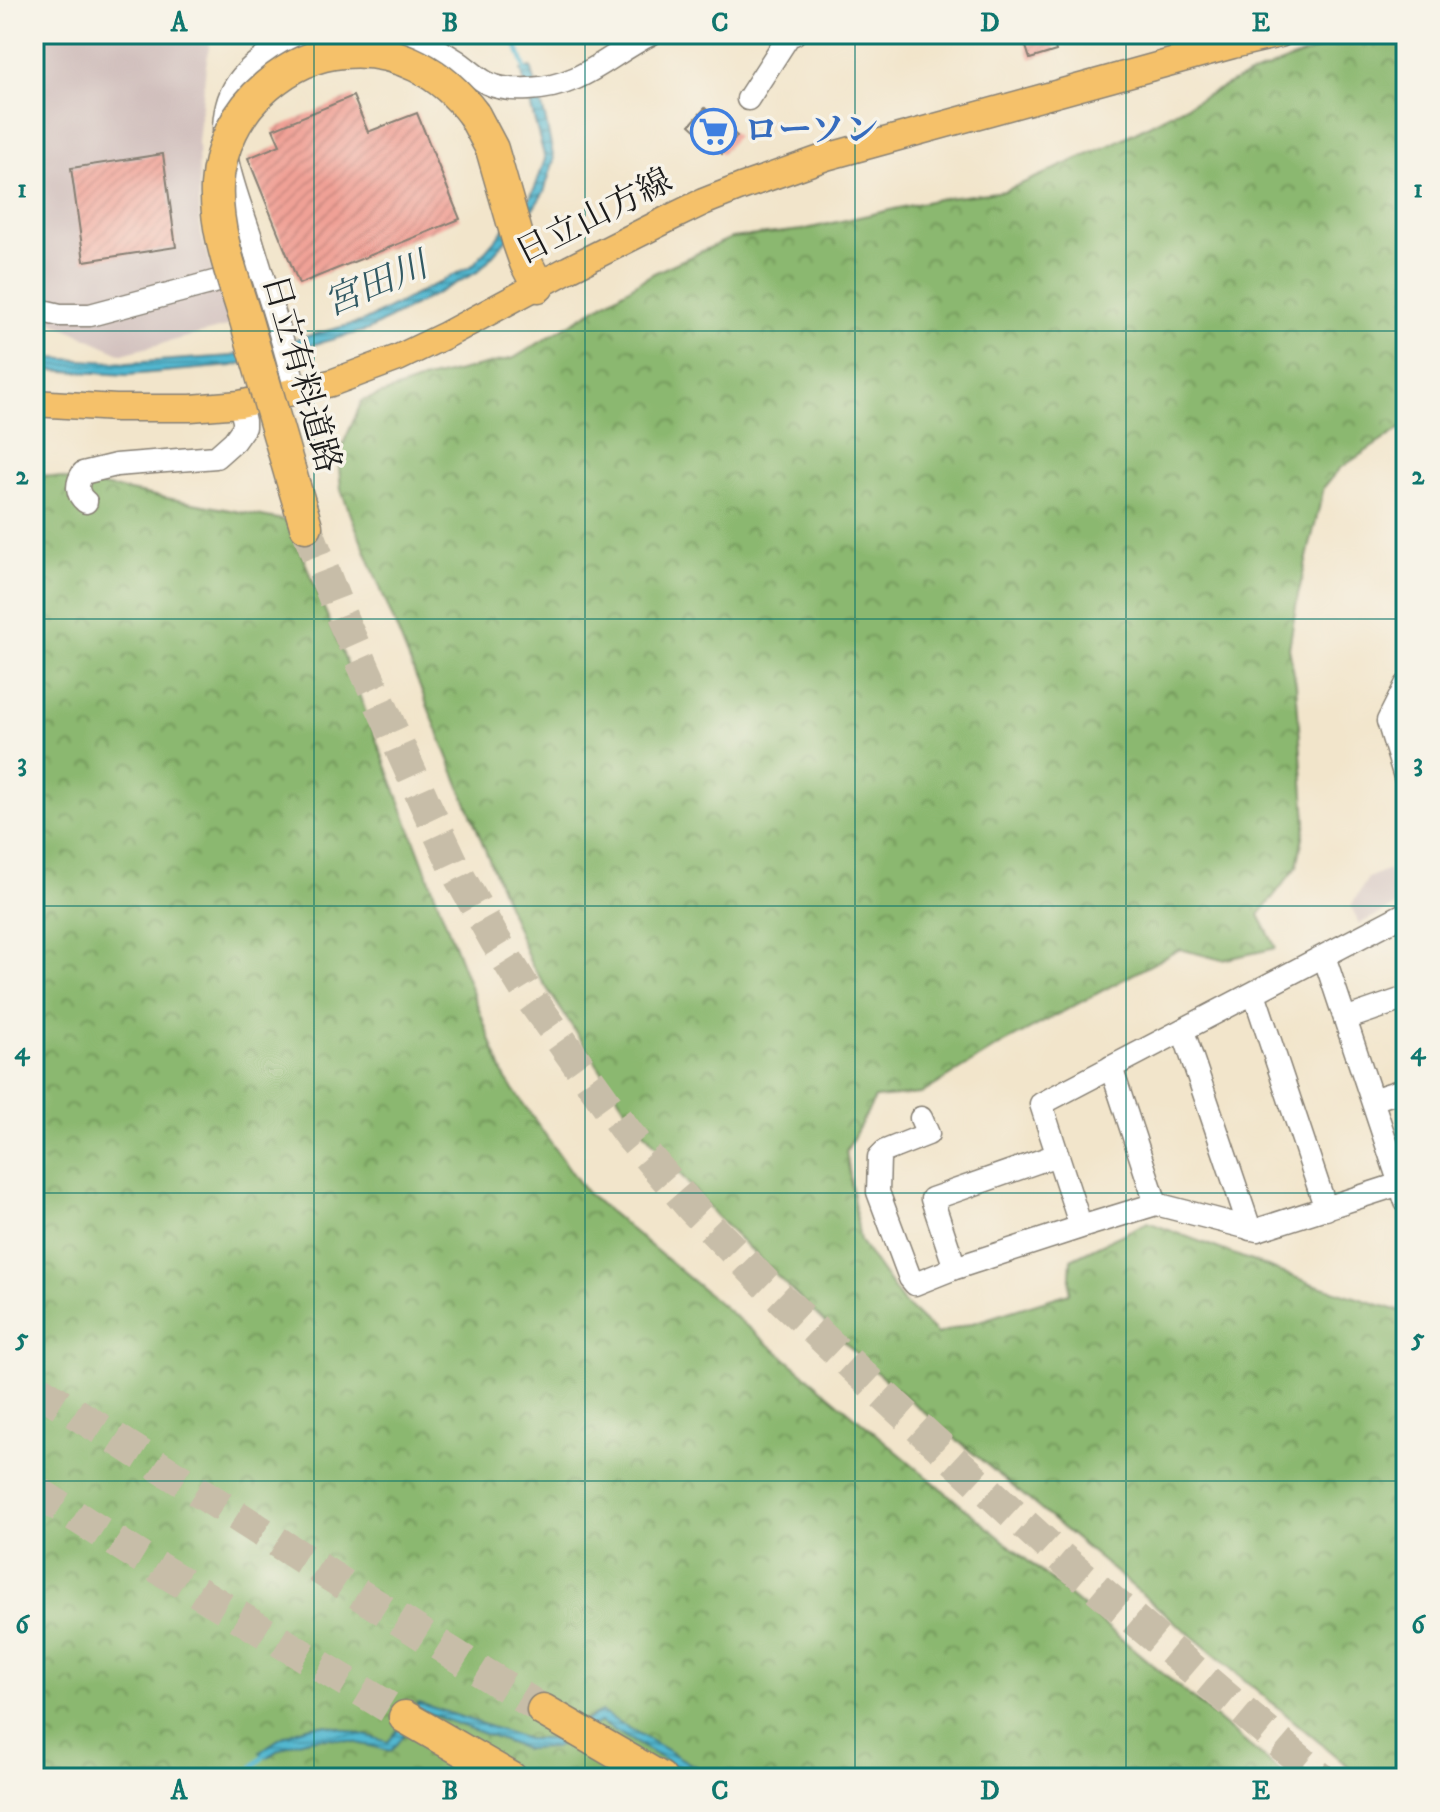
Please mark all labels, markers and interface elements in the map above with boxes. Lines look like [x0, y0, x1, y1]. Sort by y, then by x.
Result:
text: A [170, 7, 189, 40]
text: B [442, 7, 458, 40]
text: C [711, 7, 729, 40]
text: D [980, 7, 1000, 40]
text: E [1252, 7, 1270, 40]
supermarket icon: ローソン [689, 107, 737, 155]
place label: ローソン [744, 110, 879, 152]
street label: 日立山方線 [509, 160, 679, 274]
text: 1 [17, 173, 27, 206]
text: 1 [1413, 173, 1423, 206]
water label: 宮田川 [317, 242, 438, 327]
street label: 日立有料道路 [253, 270, 349, 478]
text: 2 [16, 460, 30, 493]
text: 2 [1412, 460, 1426, 493]
text: 3 [17, 747, 27, 780]
text: 3 [1413, 747, 1423, 780]
text: 4 [15, 1035, 31, 1068]
text: 4 [1411, 1035, 1427, 1068]
text: 5 [15, 1322, 29, 1355]
text: 5 [1411, 1322, 1425, 1355]
text: 6 [15, 1609, 30, 1642]
text: 6 [1411, 1609, 1426, 1642]
text: A [170, 1775, 189, 1808]
text: B [442, 1775, 458, 1808]
text: C [711, 1775, 729, 1808]
text: D [980, 1775, 1000, 1808]
text: E [1252, 1775, 1270, 1808]

